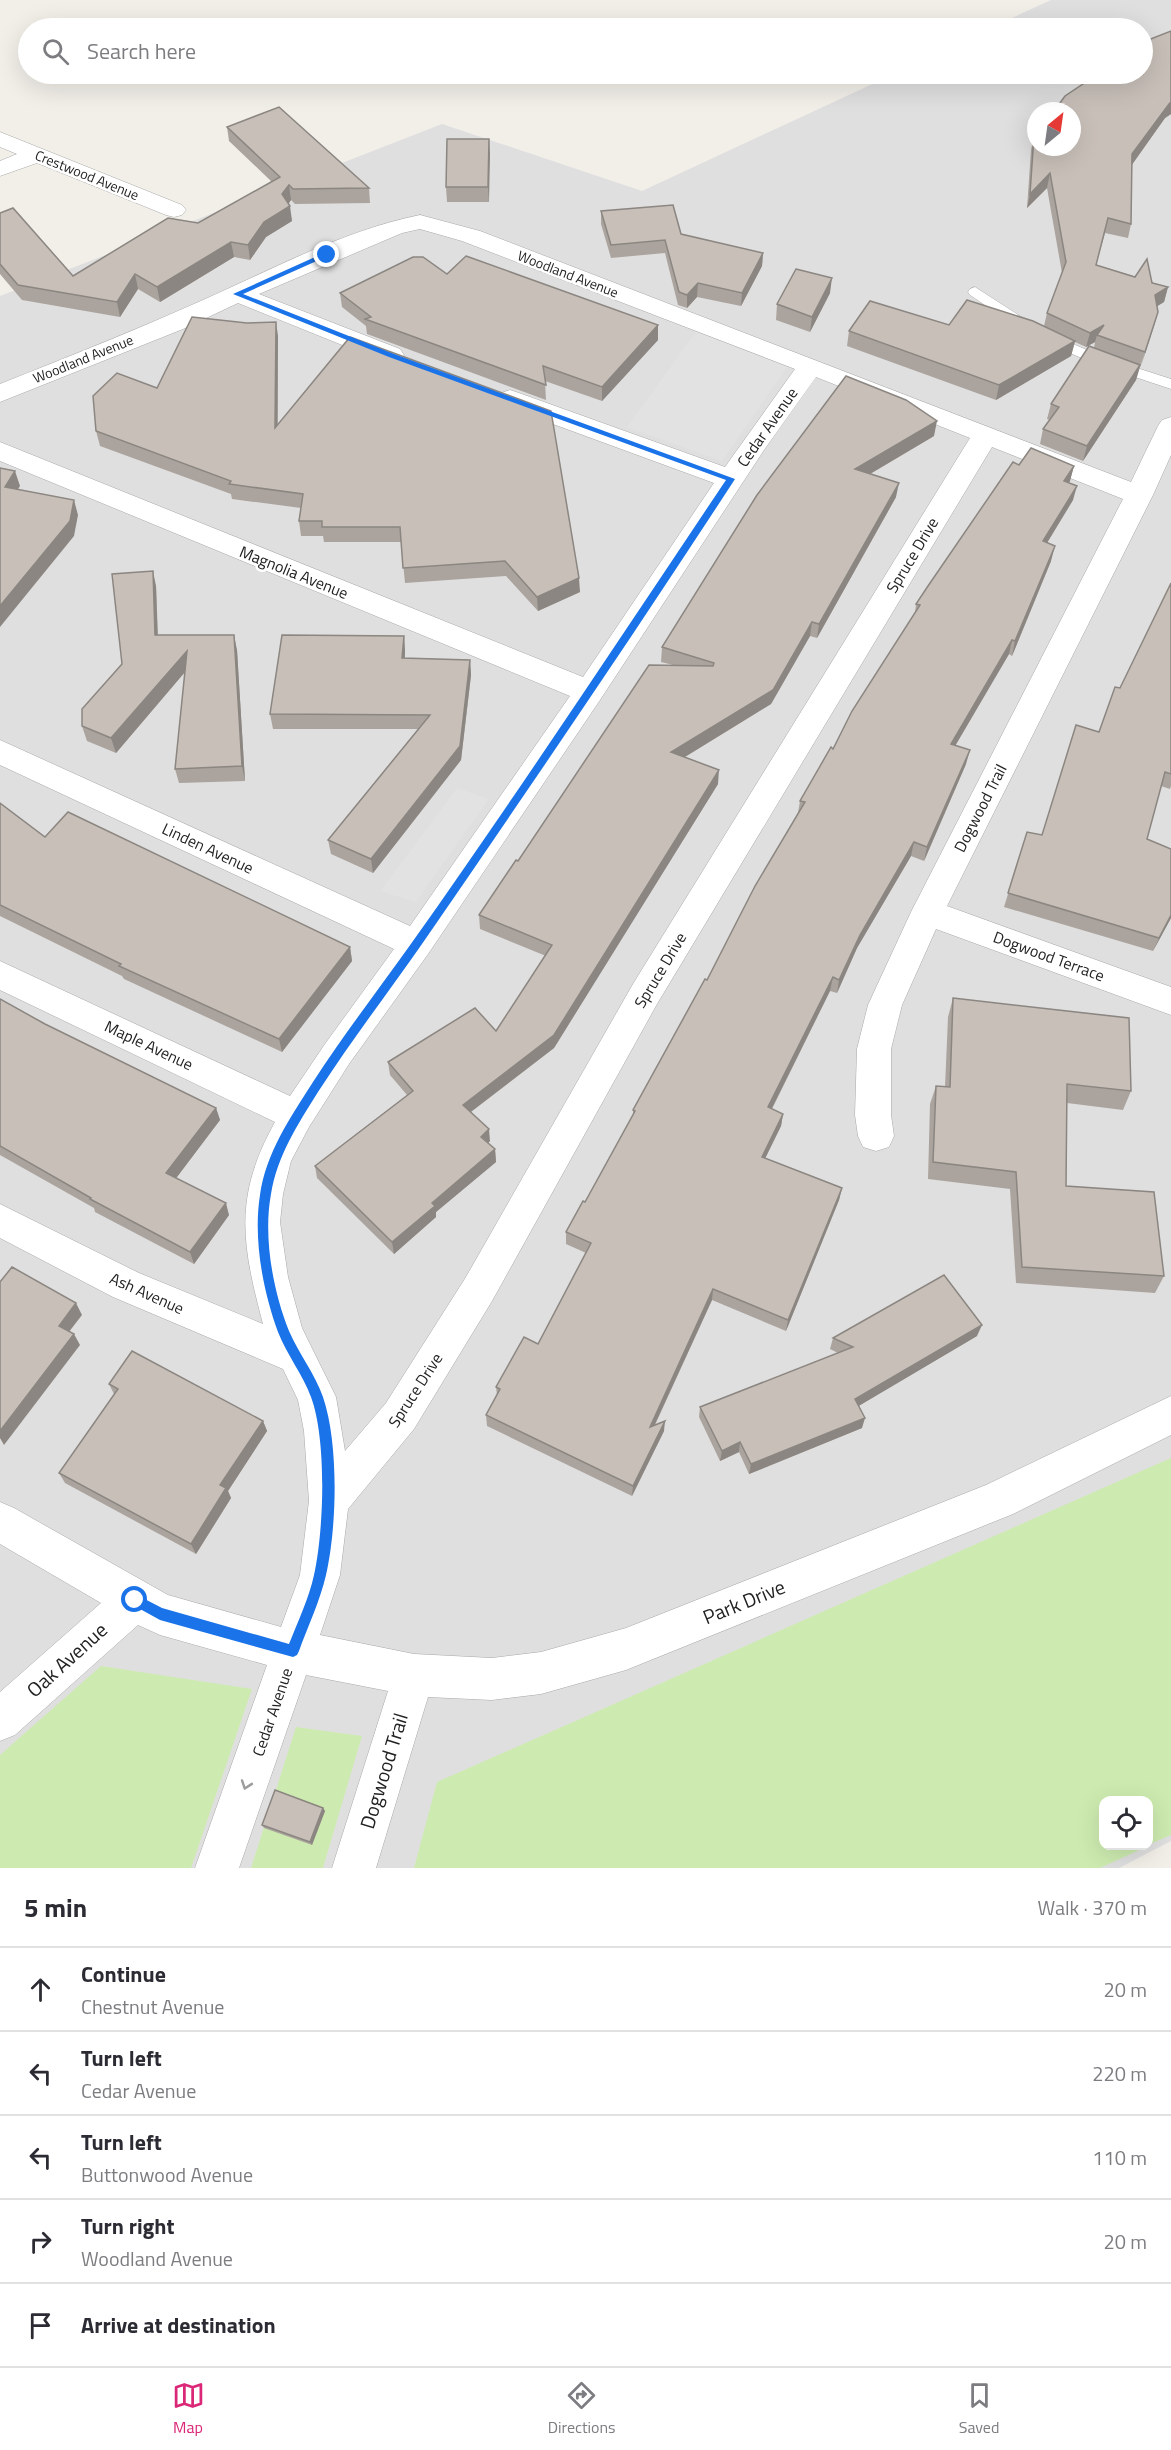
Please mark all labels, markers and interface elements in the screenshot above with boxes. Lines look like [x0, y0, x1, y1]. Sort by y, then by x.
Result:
search box [18, 18, 1153, 84]
text: Search here [87, 34, 196, 68]
icon: search [39, 35, 72, 68]
north arrow [1027, 102, 1081, 156]
street label: Crestwood Avenue [32, 144, 142, 205]
route end [313, 241, 339, 267]
street label: Woodland Avenue [515, 245, 622, 302]
street label: Woodland Avenue [30, 329, 136, 388]
street label: Cedar Avenue [731, 382, 803, 472]
street label: Spruce Drive [880, 513, 944, 597]
street label: Magnolia Avenue [236, 539, 352, 605]
street label: Dogwood Trail [948, 760, 1012, 856]
street label: Linden Avenue [158, 816, 258, 880]
street label: Dogwood Terrace [990, 925, 1108, 987]
street label: Spruce Drive [628, 928, 692, 1012]
street label: Maple Avenue [101, 1014, 197, 1076]
street label: Ash Avenue [106, 1266, 188, 1320]
street label: Spruce Drive [382, 1348, 448, 1432]
street label: Park Drive [698, 1571, 790, 1632]
route start [121, 1586, 147, 1612]
street label: Oak Avenue [19, 1615, 114, 1705]
street label: Cedar Avenue [246, 1664, 298, 1760]
street label: Dogwood Trail [351, 1709, 416, 1833]
one-way arrow [240, 1779, 253, 1790]
map controls [1099, 1796, 1153, 1850]
button: locate [1099, 1796, 1153, 1850]
text: 5 min [24, 1888, 87, 1927]
text: Walk · 370 m [1038, 1892, 1147, 1923]
text: Continue [81, 1957, 166, 1991]
icon: ahead [24, 1973, 57, 2006]
text: 20 m [1103, 1974, 1147, 2005]
text: Chestnut Avenue [81, 1991, 224, 2022]
text: Turn left [81, 2041, 162, 2075]
icon: left [24, 2057, 57, 2090]
text: 220 m [1092, 2058, 1147, 2089]
text: Cedar Avenue [81, 2075, 196, 2106]
text: Turn left [81, 2125, 162, 2159]
icon: left [24, 2141, 57, 2174]
text: 110 m [1092, 2142, 1147, 2173]
text: Buttonwood Avenue [81, 2159, 253, 2190]
text: Turn right [81, 2209, 175, 2243]
icon: right [24, 2225, 57, 2258]
text: 20 m [1103, 2226, 1147, 2257]
text: Woodland Avenue [81, 2243, 233, 2274]
text: Arrive at destination [81, 2308, 276, 2342]
icon: arrive [24, 2309, 57, 2342]
tab: Map [172, 2379, 205, 2439]
tab: Directions [548, 2379, 616, 2439]
tab: Saved [959, 2379, 999, 2439]

